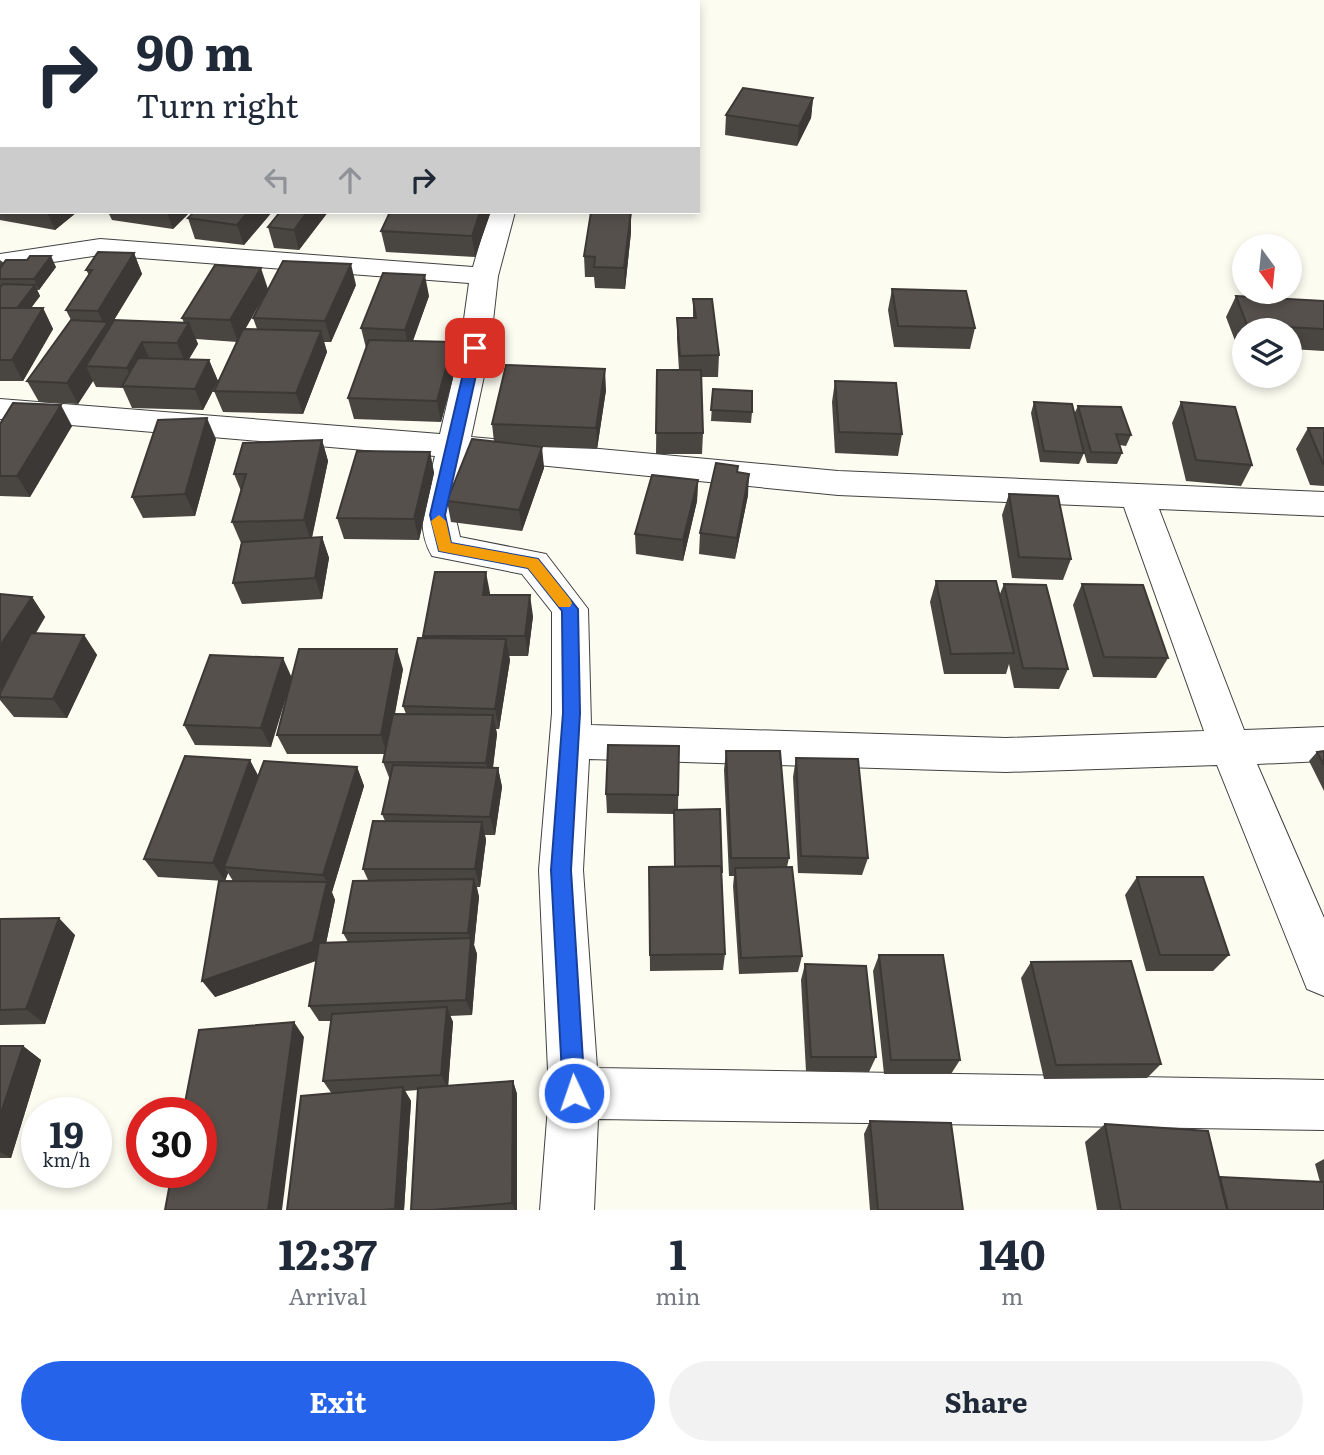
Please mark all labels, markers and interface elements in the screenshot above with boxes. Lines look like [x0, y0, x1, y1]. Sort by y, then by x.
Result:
text: 90 m [136, 13, 253, 86]
icon: right [21, 28, 112, 119]
text: Turn right [136, 80, 298, 128]
icon: left [258, 161, 296, 199]
icon: ahead [331, 161, 369, 199]
icon: right [404, 161, 442, 199]
north arrow [1232, 234, 1302, 304]
map controls [1232, 234, 1302, 388]
pin [445, 318, 505, 378]
button: layers [1232, 318, 1302, 388]
icon: arrive [456, 329, 494, 367]
position arrow [537, 1056, 611, 1130]
speed limit sign: 30 [126, 1097, 217, 1188]
text: 19 [49, 1107, 84, 1159]
text: km/h [43, 1146, 90, 1173]
text: 12:37 [278, 1221, 377, 1283]
text: 1 [669, 1221, 687, 1283]
text: 140 [979, 1221, 1046, 1283]
text: Arrival [288, 1278, 367, 1312]
text: min [655, 1278, 701, 1312]
text: m [1001, 1278, 1023, 1312]
button: Exit [21, 1361, 655, 1441]
button: Share [669, 1361, 1303, 1441]

